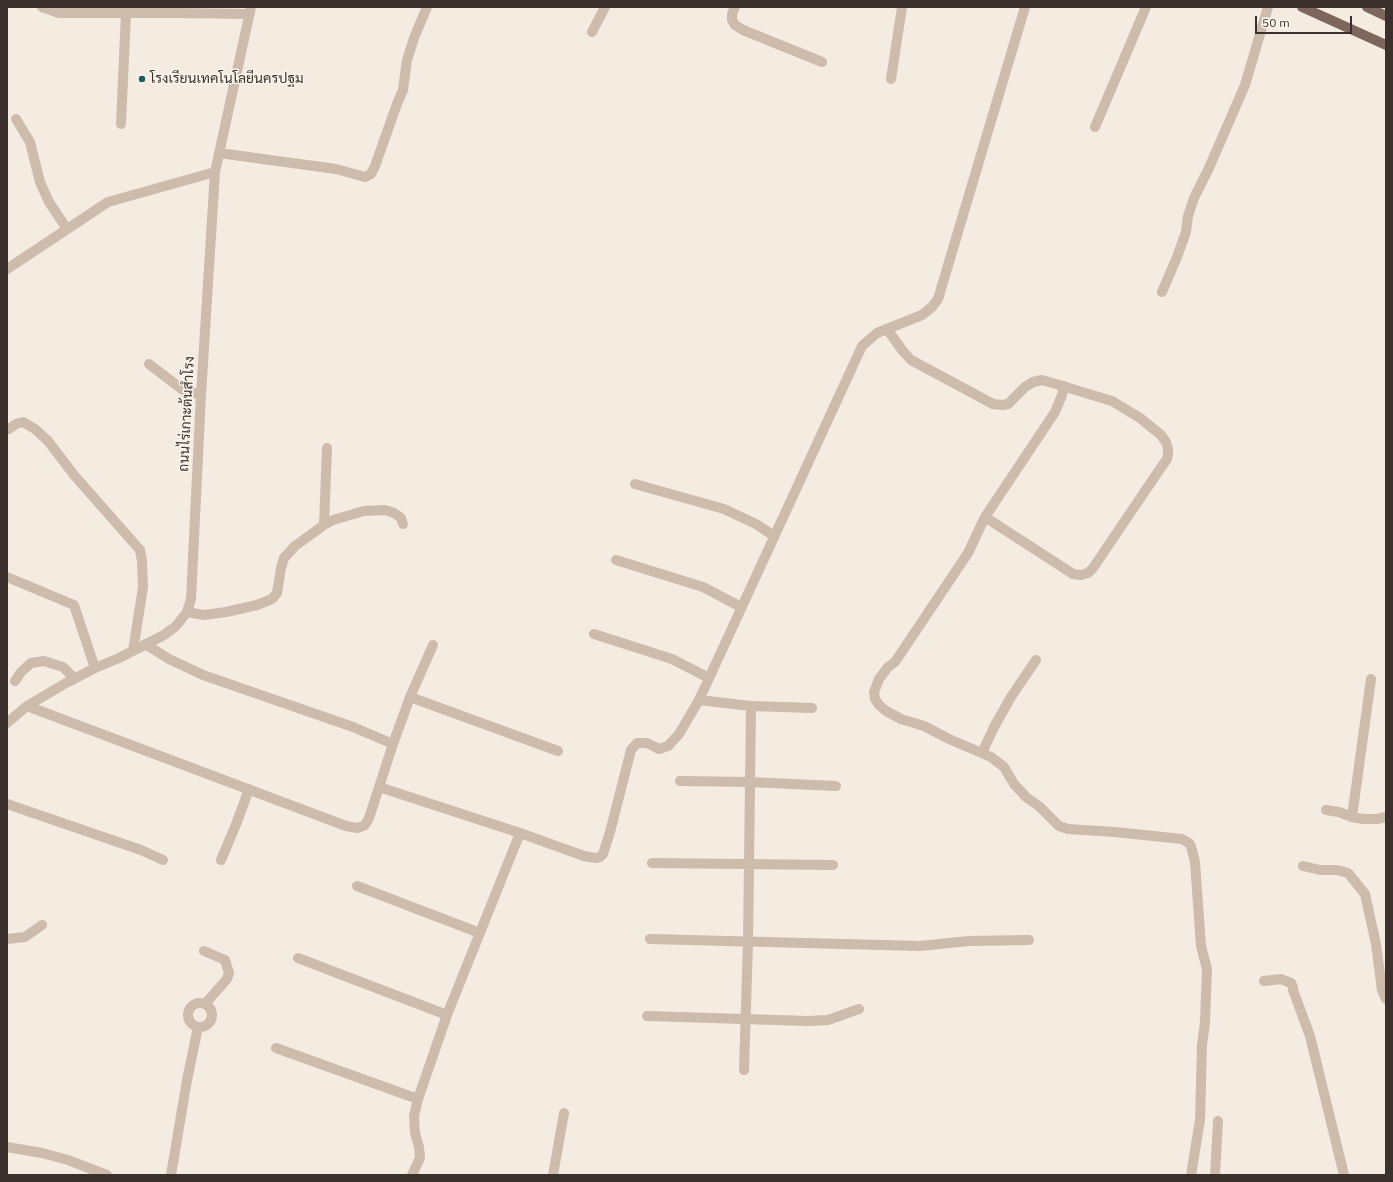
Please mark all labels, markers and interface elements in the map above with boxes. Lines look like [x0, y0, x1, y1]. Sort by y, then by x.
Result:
scale bar [1257, 8, 1354, 34]
text: 50 m [1262, 15, 1290, 30]
place label: โรงเรียนเทคโนโลยีนครปฐม [150, 71, 304, 87]
marker: โรงเรียนเทคโนโลยีนครปฐม [137, 74, 147, 84]
street label: ถนนไร่เกาะต้นสำโรง [176, 356, 198, 472]

